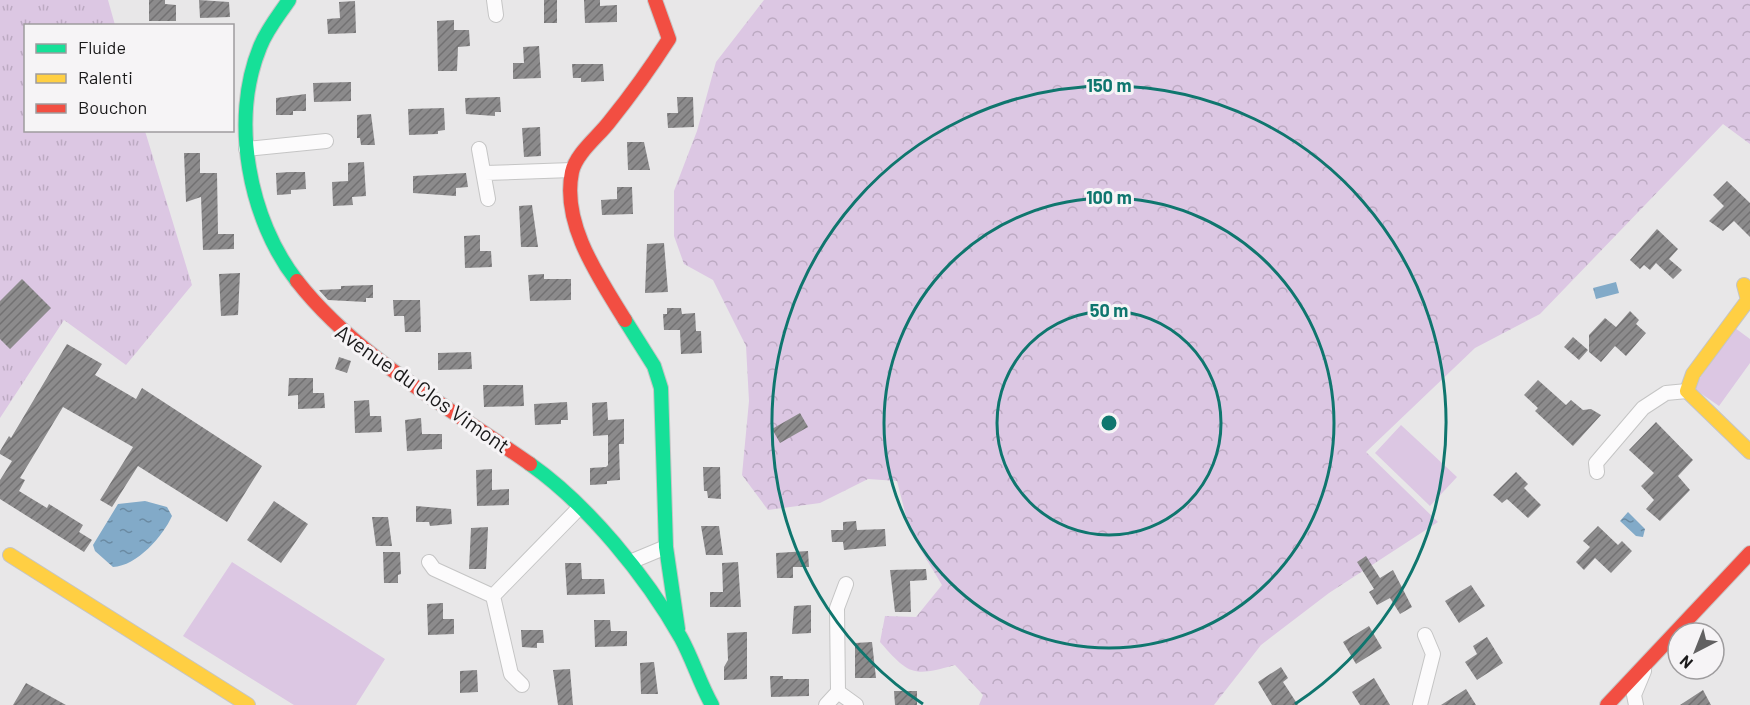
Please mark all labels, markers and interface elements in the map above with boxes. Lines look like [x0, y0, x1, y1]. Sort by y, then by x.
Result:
legend [24, 24, 234, 132]
text: Fluide [78, 36, 126, 58]
text: Ralenti [78, 66, 133, 88]
text: 150 m [1087, 74, 1131, 96]
text: Bouchon [78, 96, 147, 118]
text: 100 m [1086, 186, 1132, 208]
text: 50 m [1090, 299, 1128, 321]
street label: Avenue du Clos Vimont [331, 319, 515, 457]
centre of rings [1099, 413, 1119, 433]
north arrow [1666, 621, 1726, 681]
text: N [1675, 652, 1696, 673]

